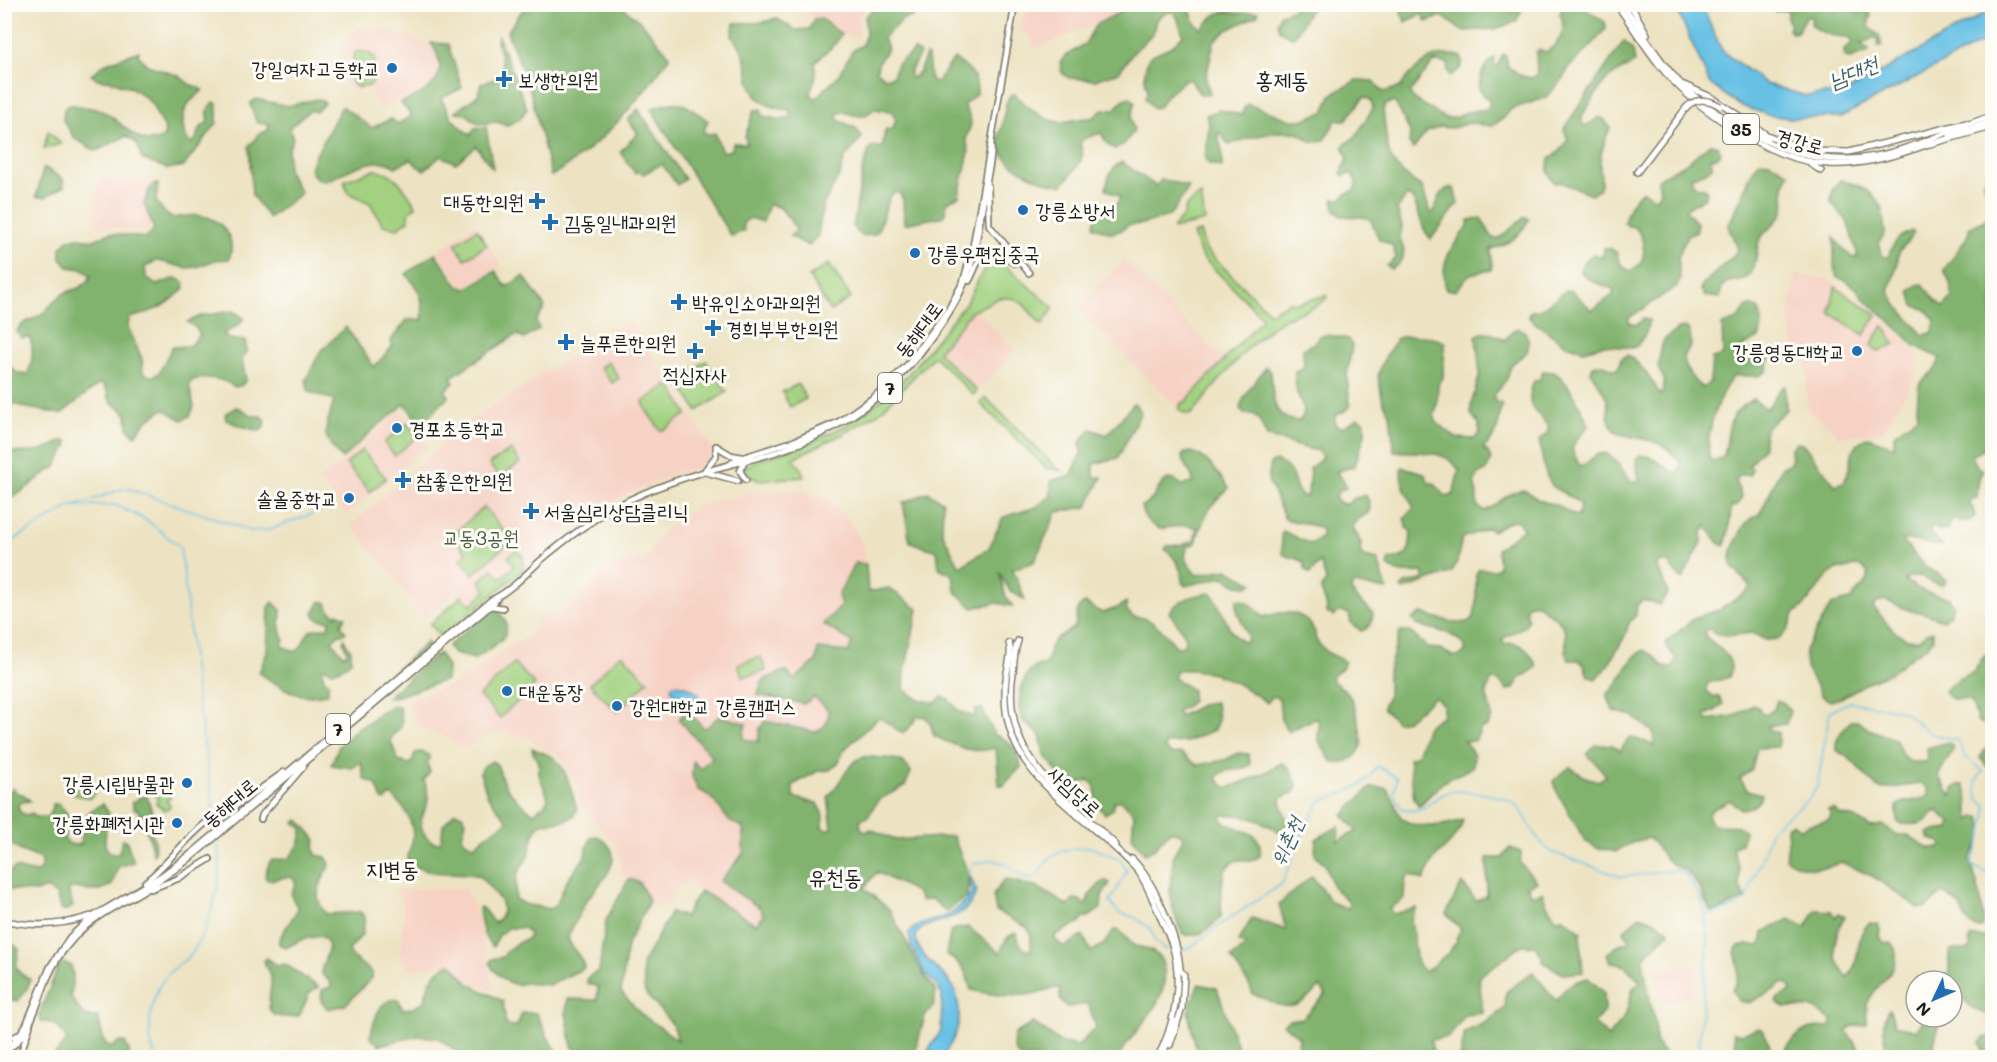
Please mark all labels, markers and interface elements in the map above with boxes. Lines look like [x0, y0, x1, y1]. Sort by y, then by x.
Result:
water label: 남대천 [1824, 48, 1884, 93]
place label: 강일여자고등학교 [251, 55, 380, 81]
marker: 강일여자고등학교 [385, 61, 399, 75]
district label: 홍제동 [1255, 65, 1309, 94]
place label: 보생한의원 [518, 66, 598, 92]
marker: 보생한의원 [495, 70, 513, 88]
road number: 35 [1723, 114, 1759, 144]
street label: 경강로 [1773, 122, 1827, 160]
place label: 대동한의원 [444, 188, 524, 214]
marker: 대동한의원 [528, 192, 546, 210]
place label: 강릉소방서 [1035, 197, 1115, 223]
marker: 강릉소방서 [1016, 203, 1030, 217]
place label: 김동일내과의원 [564, 209, 677, 235]
marker: 김동일내과의원 [541, 213, 559, 231]
place label: 강릉우편집중국 [927, 240, 1040, 266]
marker: 강릉우편집중국 [908, 246, 922, 260]
place label: 박유인소아과의원 [692, 289, 821, 315]
marker: 박유인소아과의원 [670, 293, 688, 311]
street label: 동해대로 [888, 295, 948, 363]
place label: 경희부부한의원 [726, 315, 839, 341]
marker: 경희부부한의원 [704, 319, 722, 337]
place label: 늘푸른한의원 [580, 329, 677, 355]
marker: 늘푸른한의원 [557, 333, 575, 351]
place label: 강릉영동대학교 [1732, 338, 1845, 364]
marker: 적십자사 [686, 342, 704, 360]
marker: 강릉영동대학교 [1850, 344, 1864, 358]
place label: 적십자사 [663, 361, 727, 387]
road number: 7 [878, 373, 902, 403]
place label: 경포초등학교 [409, 415, 506, 441]
marker: 경포초등학교 [390, 421, 404, 435]
place label: 참좋은한의원 [416, 467, 513, 493]
marker: 참좋은한의원 [394, 471, 412, 489]
place label: 솔올중학교 [257, 485, 337, 511]
marker: 솔올중학교 [342, 491, 356, 505]
place label: 서울심리상담클리닉 [544, 498, 689, 524]
marker: 서울심리상담클리닉 [522, 502, 540, 520]
park label: 교동3공원 [443, 524, 519, 550]
place label: 대운동장 [519, 678, 583, 704]
marker: 대운동장 [500, 684, 514, 698]
place label: 강원대학교 강릉캠퍼스 [629, 693, 796, 719]
marker: 강원대학교 강릉캠퍼스 [610, 699, 624, 713]
road number: 7 [326, 714, 350, 744]
street label: 사임당로 [1043, 760, 1107, 822]
place label: 강릉시립박물관 [62, 770, 175, 796]
street label: 동해대로 [196, 771, 262, 833]
marker: 강릉시립박물관 [180, 776, 194, 790]
place label: 강릉화폐전시관 [52, 810, 165, 836]
water label: 위촌천 [1263, 810, 1309, 870]
marker: 강릉화폐전시관 [170, 816, 184, 830]
district label: 지변동 [365, 854, 419, 883]
district label: 유천동 [808, 862, 862, 891]
north arrow [1904, 969, 1964, 1029]
text: N [1911, 998, 1935, 1021]

